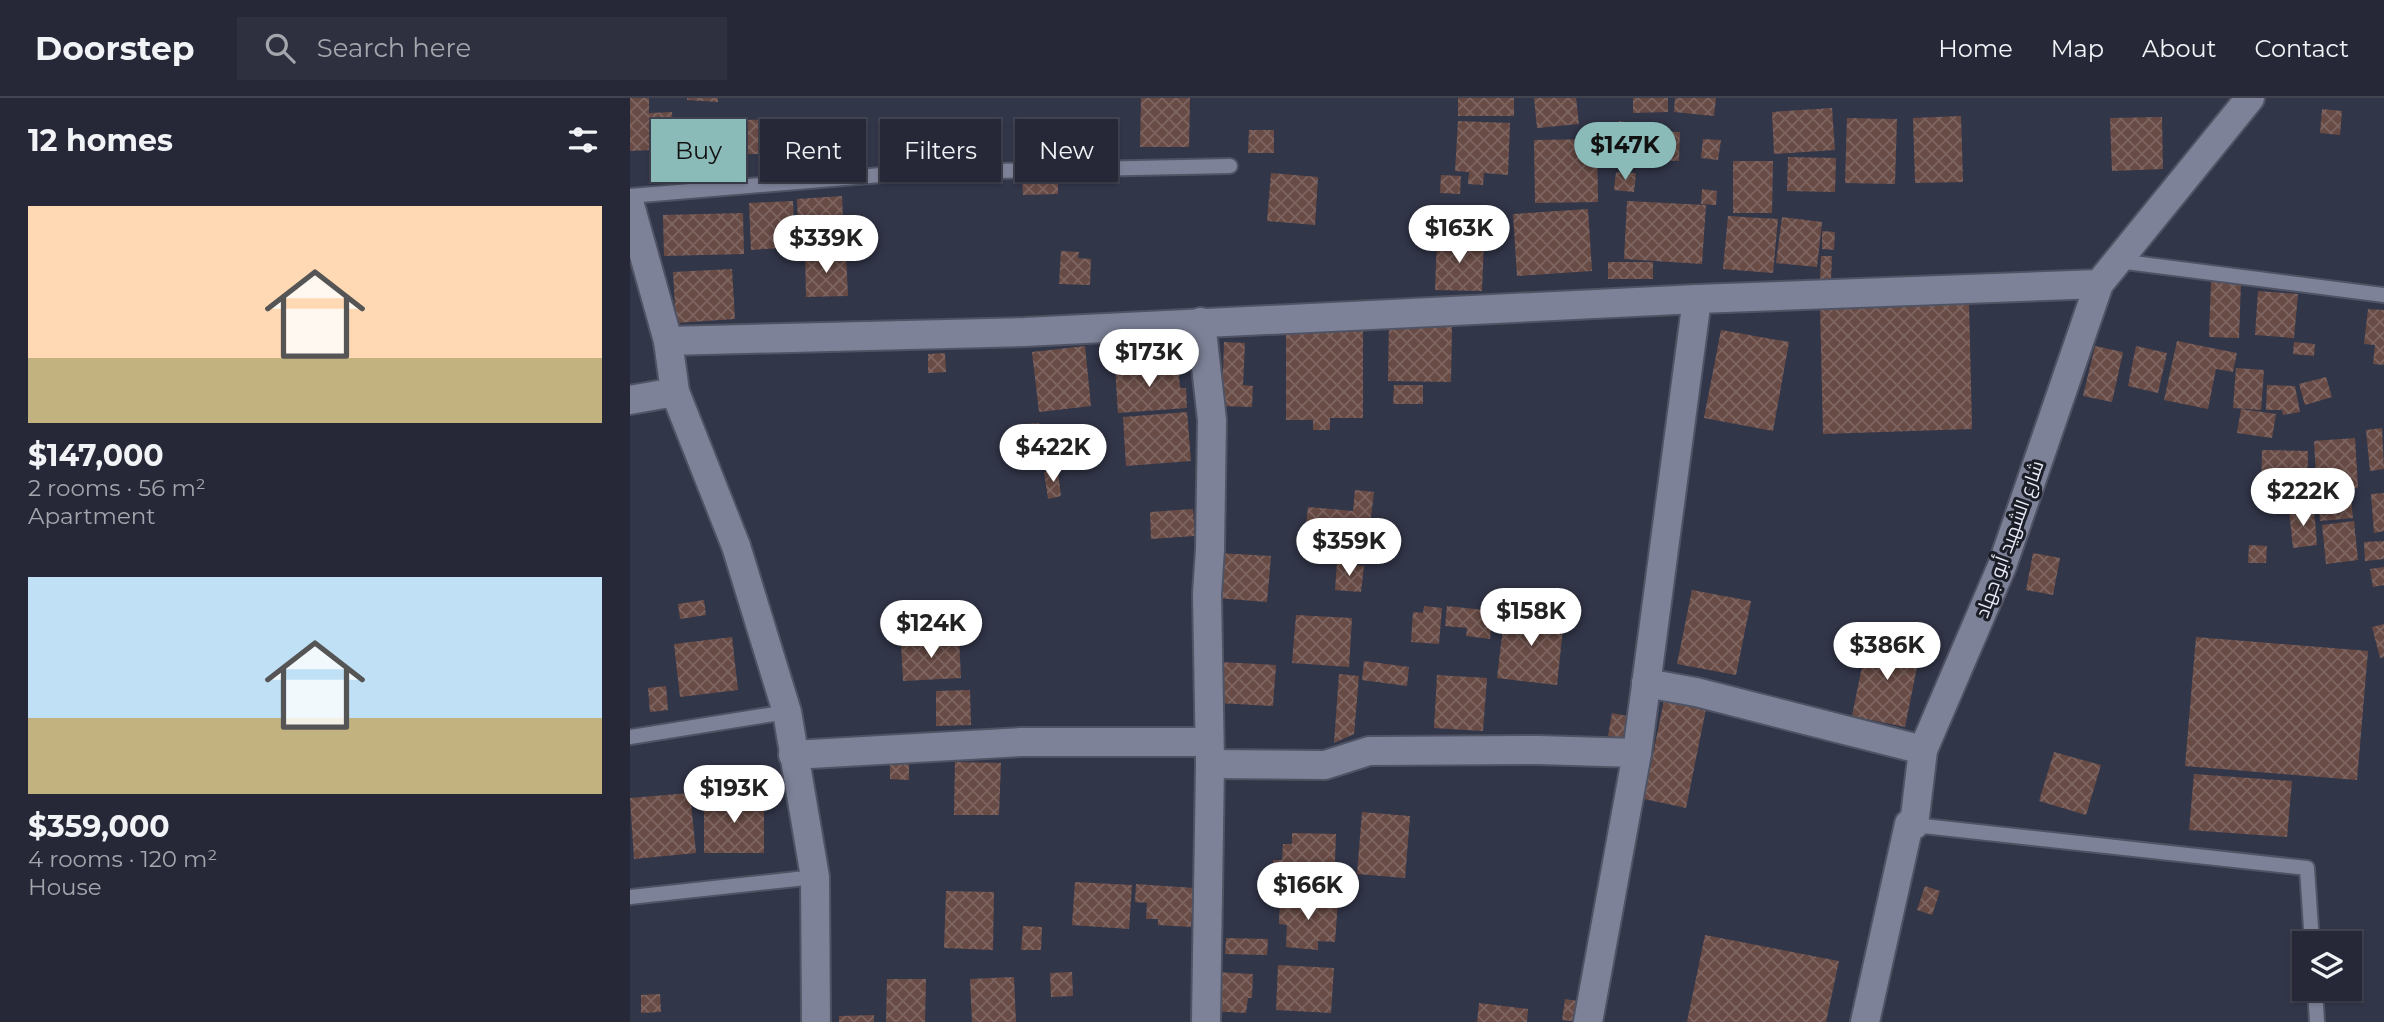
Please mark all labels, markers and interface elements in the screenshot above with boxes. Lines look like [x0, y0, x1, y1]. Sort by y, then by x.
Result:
search box [237, 17, 727, 80]
text: Doorstep [35, 28, 195, 68]
icon: search [261, 29, 299, 67]
text: Search here [317, 32, 471, 64]
text: Home [1938, 34, 2013, 63]
text: Map [2051, 34, 2104, 63]
text: About [2142, 34, 2216, 63]
text: Contact [2254, 34, 2349, 63]
chip: Buy [651, 119, 746, 182]
chip: Rent [760, 119, 866, 182]
chip: Filters [880, 119, 1001, 182]
chip: New [1015, 119, 1118, 182]
icon: filters [564, 121, 602, 159]
text: 12 homes [28, 122, 173, 159]
pin: $147K [1576, 122, 1674, 182]
text: $147K [1590, 131, 1660, 159]
pin: $163K [1410, 206, 1508, 265]
text: $163K [1425, 214, 1493, 242]
pin: $339K [777, 216, 875, 275]
text: $339K [789, 224, 863, 252]
icon: home [252, 251, 378, 377]
pin: $173K [1100, 330, 1198, 389]
text: $173K [1115, 338, 1183, 366]
pin: $422K [1004, 424, 1102, 484]
text: $422K [1016, 433, 1090, 461]
text: $147,000 [28, 437, 164, 474]
street label: شارع الشهيد أبو جهاد [1970, 457, 2051, 622]
pin: $222K [2254, 468, 2352, 528]
text: 2 rooms · 56 m² [28, 474, 206, 502]
text: $222K [2267, 477, 2339, 505]
text: Apartment [28, 502, 156, 530]
pin: $359K [1300, 518, 1398, 578]
text: $359K [1312, 527, 1386, 555]
pin: $158K [1482, 588, 1580, 648]
text: $158K [1496, 597, 1566, 625]
pin: $124K [882, 601, 980, 660]
text: $124K [896, 609, 966, 637]
icon: home [252, 622, 378, 748]
pin: $386K [1838, 622, 1936, 682]
text: $386K [1849, 631, 1925, 659]
pin: $193K [685, 766, 783, 825]
text: $193K [700, 774, 768, 802]
text: $359,000 [28, 808, 170, 845]
text: 4 rooms · 120 m² [28, 845, 217, 873]
pin: $166K [1259, 862, 1357, 922]
text: $166K [1273, 871, 1343, 899]
text: House [28, 873, 102, 901]
map controls [2292, 931, 2362, 1001]
button: layers [2292, 931, 2362, 1001]

